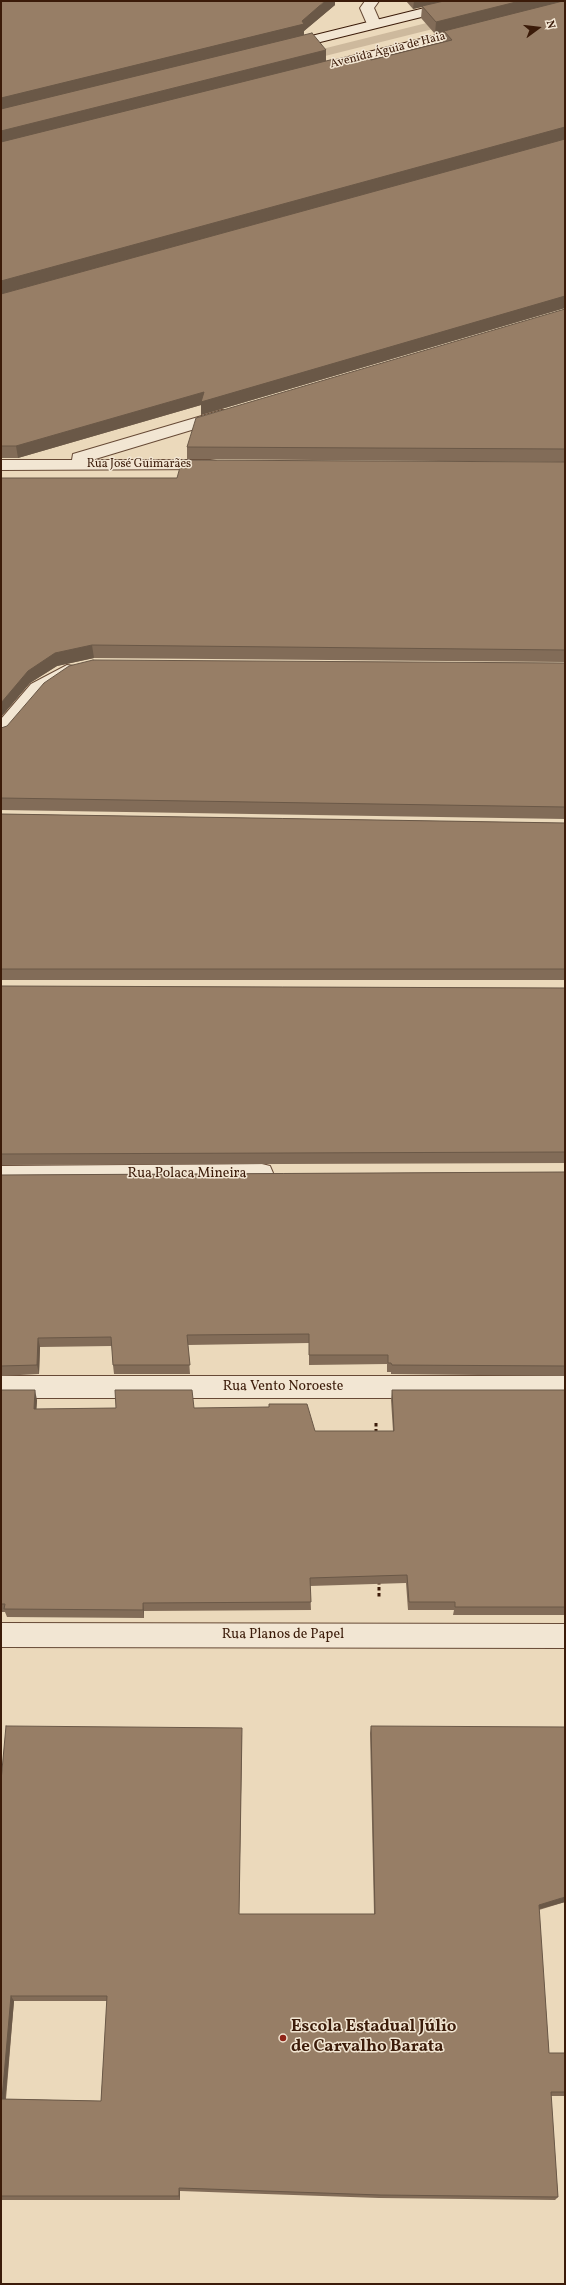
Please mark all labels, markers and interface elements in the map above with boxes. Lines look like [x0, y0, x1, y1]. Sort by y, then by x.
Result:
north arrow [518, 8, 558, 48]
text: N [542, 19, 558, 31]
street label: Avenida Águia de Haia [329, 30, 447, 72]
street label: Rua José Guimarães [87, 458, 191, 472]
street label: Rua Polaca Mineira [128, 1166, 246, 1182]
street label: Rua Vento Noroeste [223, 1379, 343, 1395]
street label: Rua Planos de Papel [222, 1627, 344, 1643]
place label: Escola Estadual Júlio de Carvalho Barata [291, 2018, 456, 2058]
marker: Escola Estadual Júlio de Carvalho Barata [278, 2033, 288, 2043]

